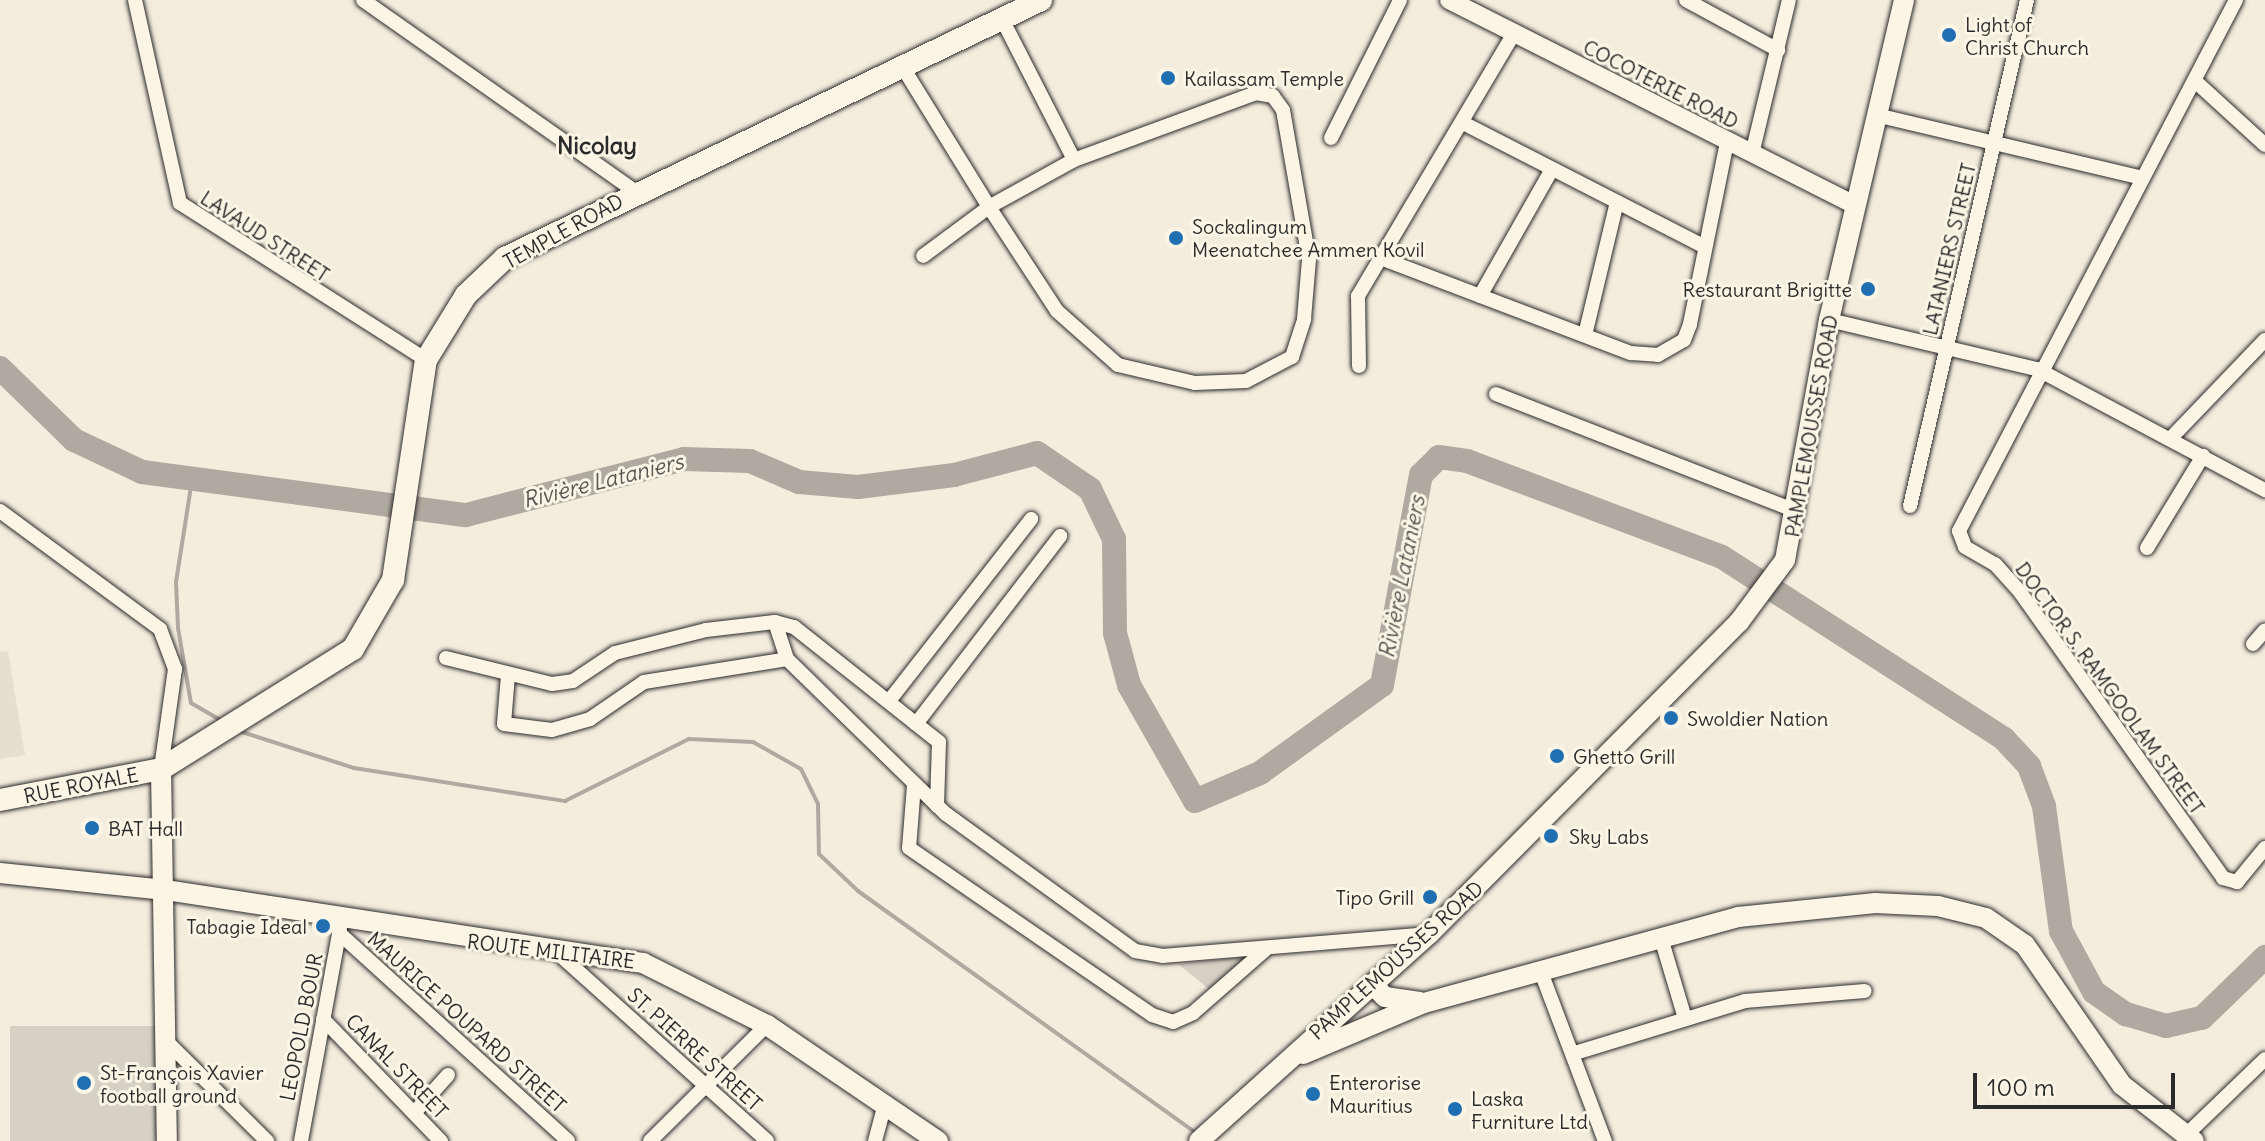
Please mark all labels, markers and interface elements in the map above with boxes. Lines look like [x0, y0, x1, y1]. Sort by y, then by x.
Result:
place label: Light of Christ Church [1965, 12, 2089, 59]
marker: Light of Christ Church [1940, 26, 1958, 44]
street label: COCOTERIE ROAD [1579, 34, 1743, 134]
place label: Kailassam Temple [1184, 66, 1344, 90]
marker: Kailassam Temple [1159, 69, 1177, 87]
district label: Nicolay [557, 132, 637, 160]
street label: LATANIERS STREET [1917, 160, 1981, 338]
street label: LAVAUD STREET [196, 185, 334, 287]
street label: TEMPLE ROAD [499, 188, 627, 274]
place label: Sockalingum Meenatchee Ammen Kovil [1192, 214, 1424, 261]
marker: Sockalingum Meenatchee Ammen Kovil [1167, 229, 1185, 247]
place label: Restaurant Brigitte [1682, 277, 1852, 301]
marker: Restaurant Brigitte [1859, 280, 1877, 298]
street label: PAMPLEMOUSSES ROAD [1780, 313, 1842, 539]
water label: Rivière Lataniers [520, 448, 686, 514]
water label: Rivière Lataniers [1373, 494, 1431, 660]
street label: DOCTOR S. RAMGOOLAM STREET [2010, 557, 2210, 819]
place label: Swoldier Nation [1687, 706, 1828, 730]
marker: Swoldier Nation [1662, 709, 1680, 727]
place label: Ghetto Grill [1573, 744, 1675, 768]
marker: Ghetto Grill [1548, 747, 1566, 765]
street label: RUE ROYALE [22, 762, 140, 808]
place label: BAT Hall [108, 816, 183, 840]
marker: BAT Hall [83, 819, 101, 837]
place label: Sky Labs [1569, 824, 1649, 848]
marker: Sky Labs [1540, 825, 1562, 847]
street label: PAMPLEMOUSSES ROAD [1304, 876, 1488, 1044]
place label: Tipo Grill [1336, 885, 1414, 909]
marker: Tipo Grill [1421, 888, 1439, 906]
place label: Tabagie Ideal [186, 914, 307, 938]
marker: Tabagie Ideal [314, 917, 332, 935]
street label: MAURICE POUPARD STREET [363, 927, 571, 1117]
street label: ROUTE MILITAIRE [466, 929, 636, 973]
street label: LEOPOLD BOUR [275, 951, 327, 1103]
street label: ST. PIERRE STREET [623, 982, 767, 1116]
street label: CANAL STREET [341, 1009, 453, 1123]
scale bar [1977, 1057, 2179, 1107]
place label: St-François Xavier football ground [100, 1060, 264, 1107]
place label: Enterorise Mauritius [1329, 1070, 1421, 1117]
text: 100 m [1987, 1072, 2055, 1102]
marker: St-François Xavier football ground [75, 1074, 93, 1092]
marker: Enterorise Mauritius [1304, 1085, 1322, 1103]
place label: Laska Furniture Ltd [1471, 1086, 1588, 1133]
marker: Laska Furniture Ltd [1446, 1100, 1464, 1118]

